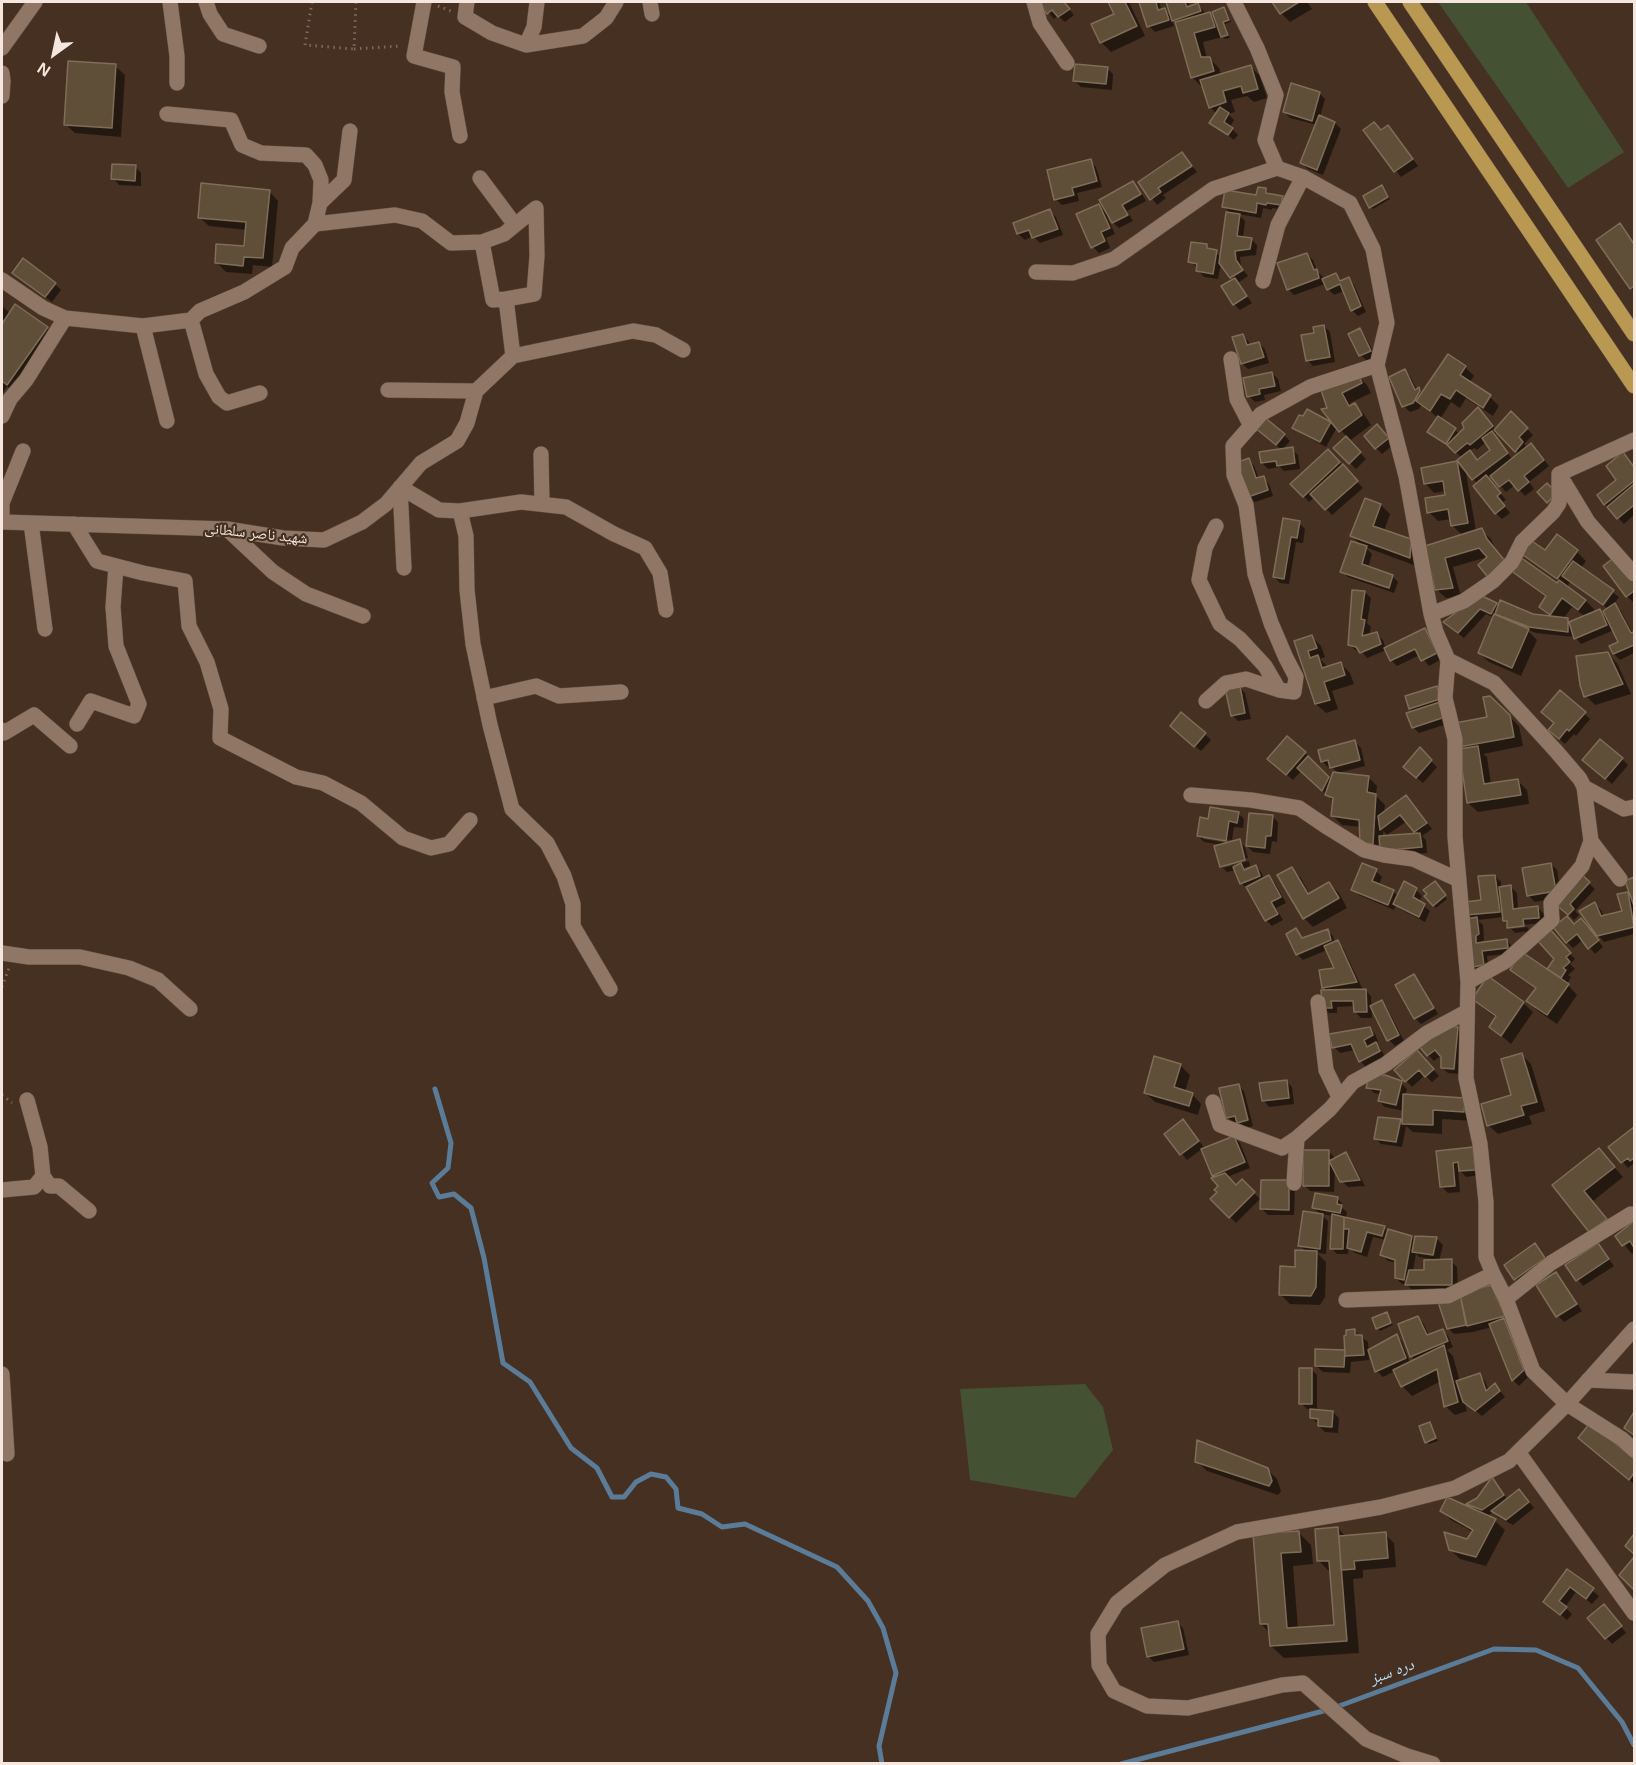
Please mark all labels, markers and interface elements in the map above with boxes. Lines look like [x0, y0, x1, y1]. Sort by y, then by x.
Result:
north arrow [24, 24, 84, 84]
text: N [34, 59, 53, 80]
street label: شهید ناصر سلطانی [204, 520, 308, 548]
water label: دره سبز [1367, 1655, 1417, 1689]

